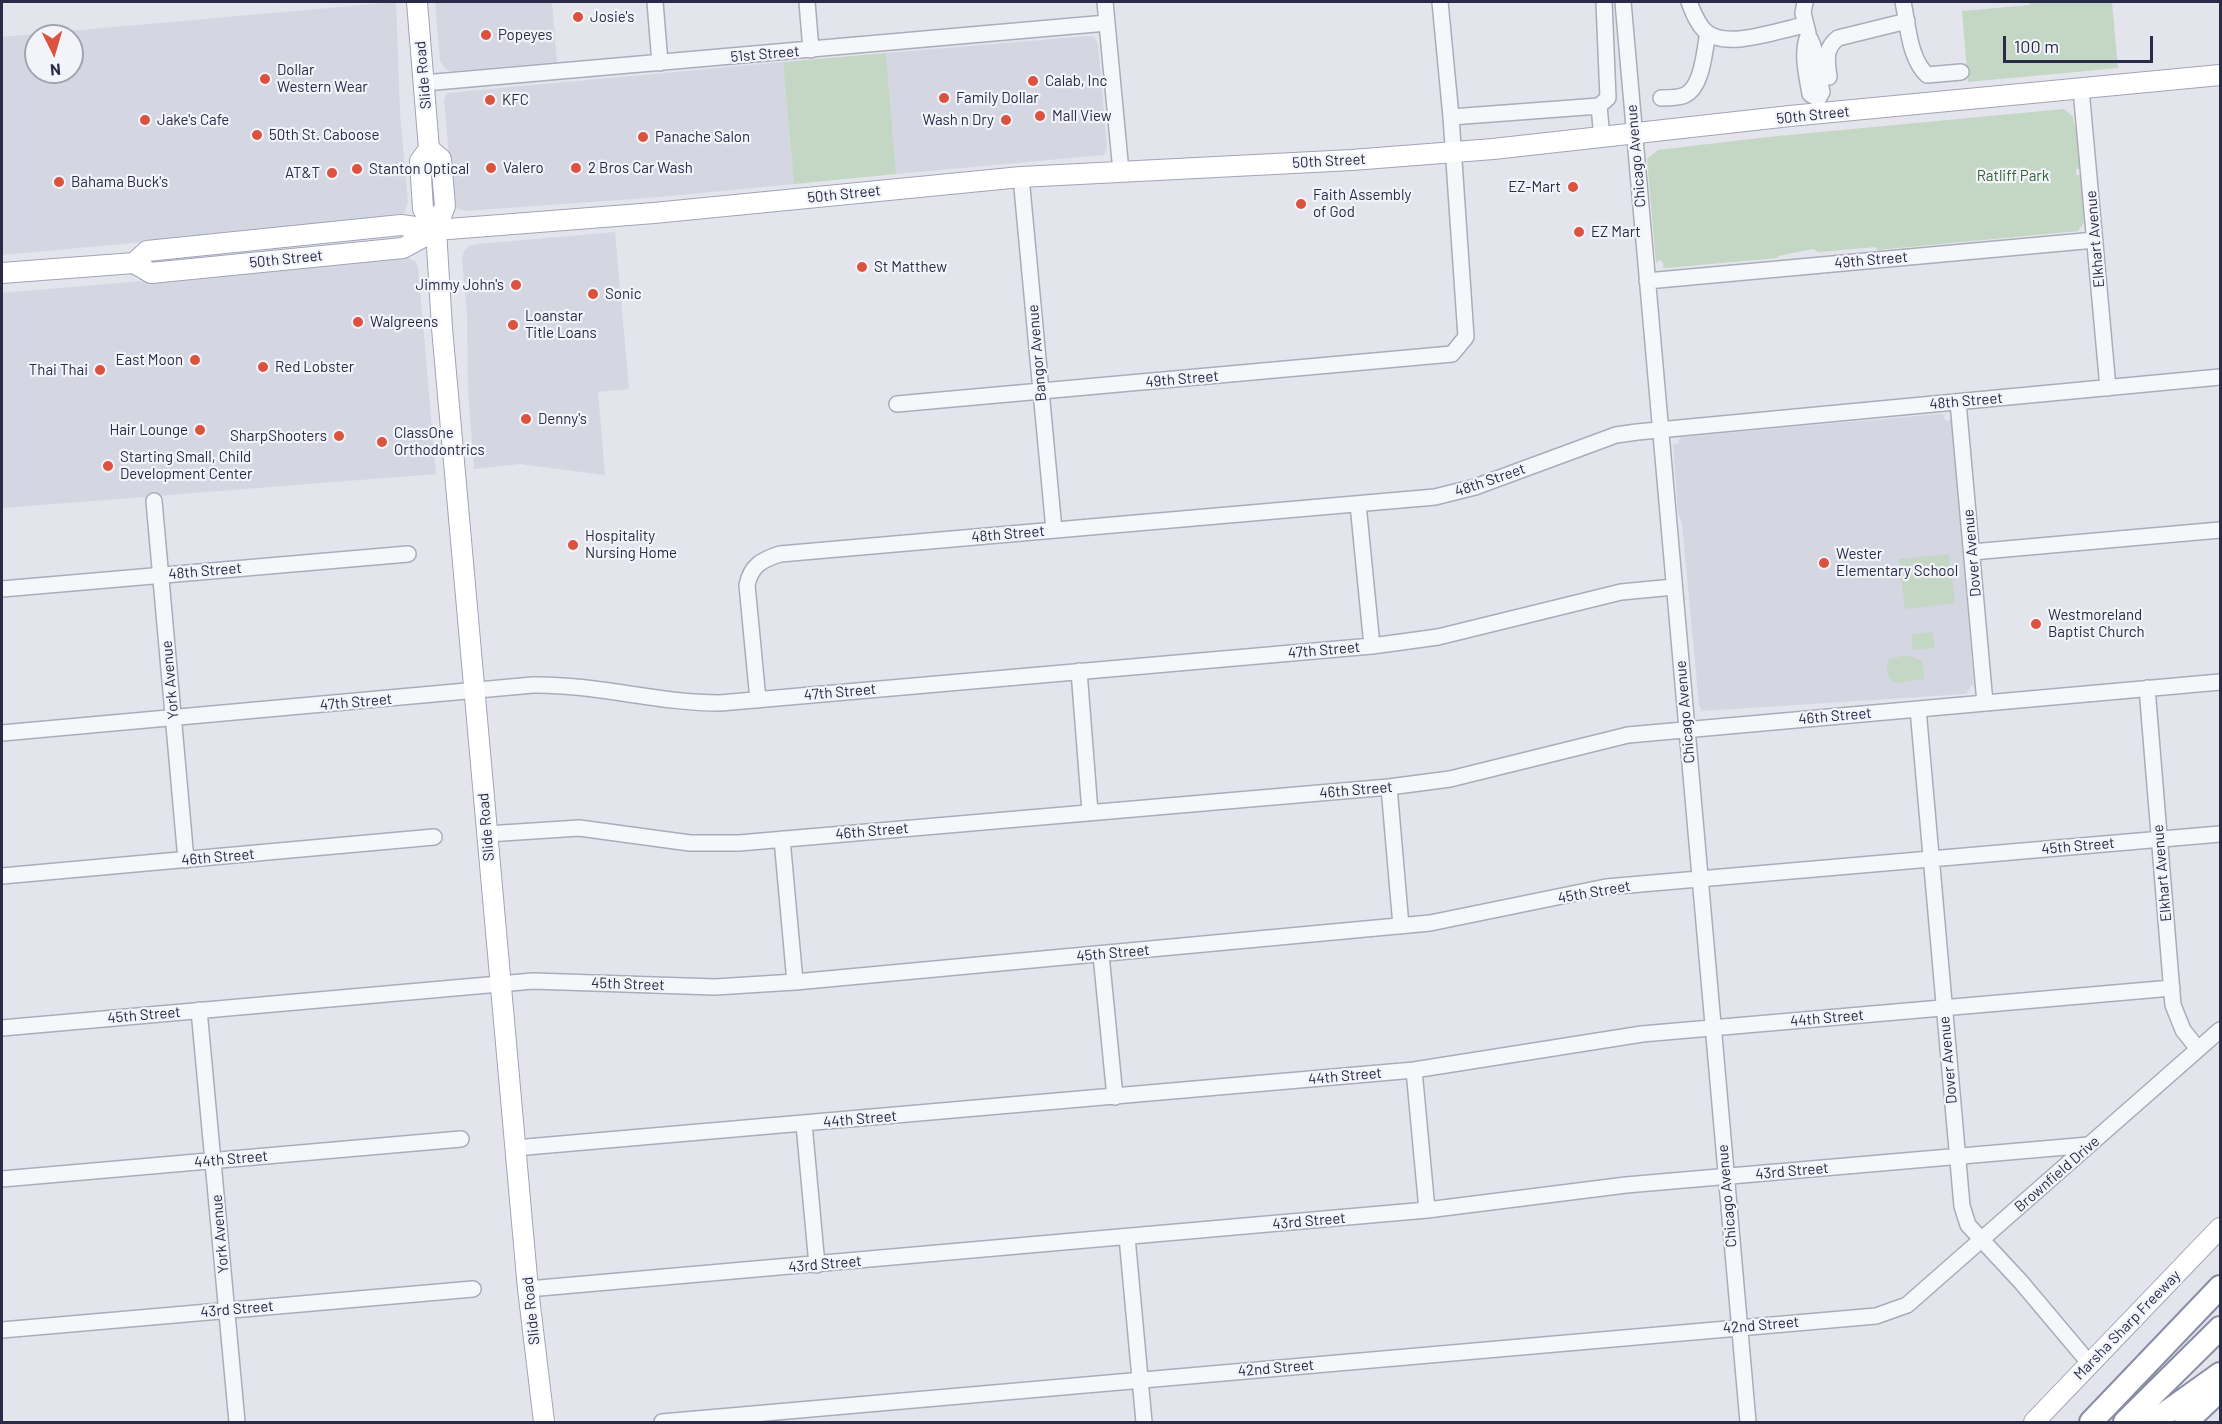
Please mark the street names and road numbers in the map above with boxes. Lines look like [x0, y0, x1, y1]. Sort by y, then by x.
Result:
street label: Slide Road [411, 40, 435, 110]
street label: 51st Street [730, 42, 800, 66]
street label: 50th Street [1775, 102, 1851, 128]
street label: Chicago Avenue [1623, 104, 1649, 208]
street label: 50th Street [1292, 150, 1366, 172]
street label: 50th Street [806, 181, 882, 207]
street label: Elkhart Avenue [2082, 190, 2108, 288]
street label: 50th Street [248, 246, 324, 272]
street label: 49th Street [1834, 248, 1908, 272]
street label: Bangor Avenue [1024, 304, 1050, 402]
street label: 49th Street [1145, 367, 1219, 391]
street label: 48th Street [1929, 389, 2003, 413]
street label: 48th Street [1452, 460, 1528, 500]
street label: Dover Avenue [1959, 508, 1985, 598]
street label: 48th Street [971, 522, 1045, 546]
street label: 48th Street [168, 559, 242, 583]
street label: 47th Street [1287, 638, 1361, 662]
street label: York Avenue [158, 640, 182, 720]
street label: Chicago Avenue [1672, 660, 1698, 764]
street label: 47th Street [803, 680, 877, 704]
street label: 47th Street [319, 690, 393, 714]
street label: 46th Street [1798, 704, 1872, 728]
street label: 46th Street [1319, 778, 1393, 802]
street label: Slide Road [474, 792, 498, 862]
street label: 46th Street [835, 819, 909, 843]
street label: Elkhart Avenue [2149, 824, 2175, 922]
street label: 45th Street [2041, 834, 2115, 858]
street label: 46th Street [181, 845, 255, 869]
street label: 45th Street [1556, 877, 1632, 907]
street label: 45th Street [1076, 941, 1150, 965]
street label: 45th Street [591, 974, 665, 994]
street label: 45th Street [107, 1003, 181, 1027]
street label: 44th Street [1789, 1006, 1865, 1030]
street label: Dover Avenue [1935, 1015, 1961, 1105]
street label: 44th Street [1307, 1064, 1383, 1088]
street label: 44th Street [822, 1107, 898, 1131]
street label: Brownfield Drive [2011, 1132, 2103, 1216]
street label: Chicago Avenue [1714, 1144, 1740, 1248]
street label: 44th Street [193, 1147, 269, 1171]
street label: 43rd Street [1755, 1159, 1829, 1183]
street label: York Avenue [208, 1194, 232, 1274]
street label: 43rd Street [1272, 1209, 1346, 1233]
street label: 43rd Street [788, 1252, 862, 1276]
street label: Marsha Sharp Freeway [2070, 1266, 2184, 1384]
street label: Slide Road [518, 1276, 544, 1346]
street label: 43rd Street [200, 1297, 274, 1321]
street label: 42nd Street [1722, 1313, 1800, 1337]
street label: 42nd Street [1237, 1356, 1315, 1380]

